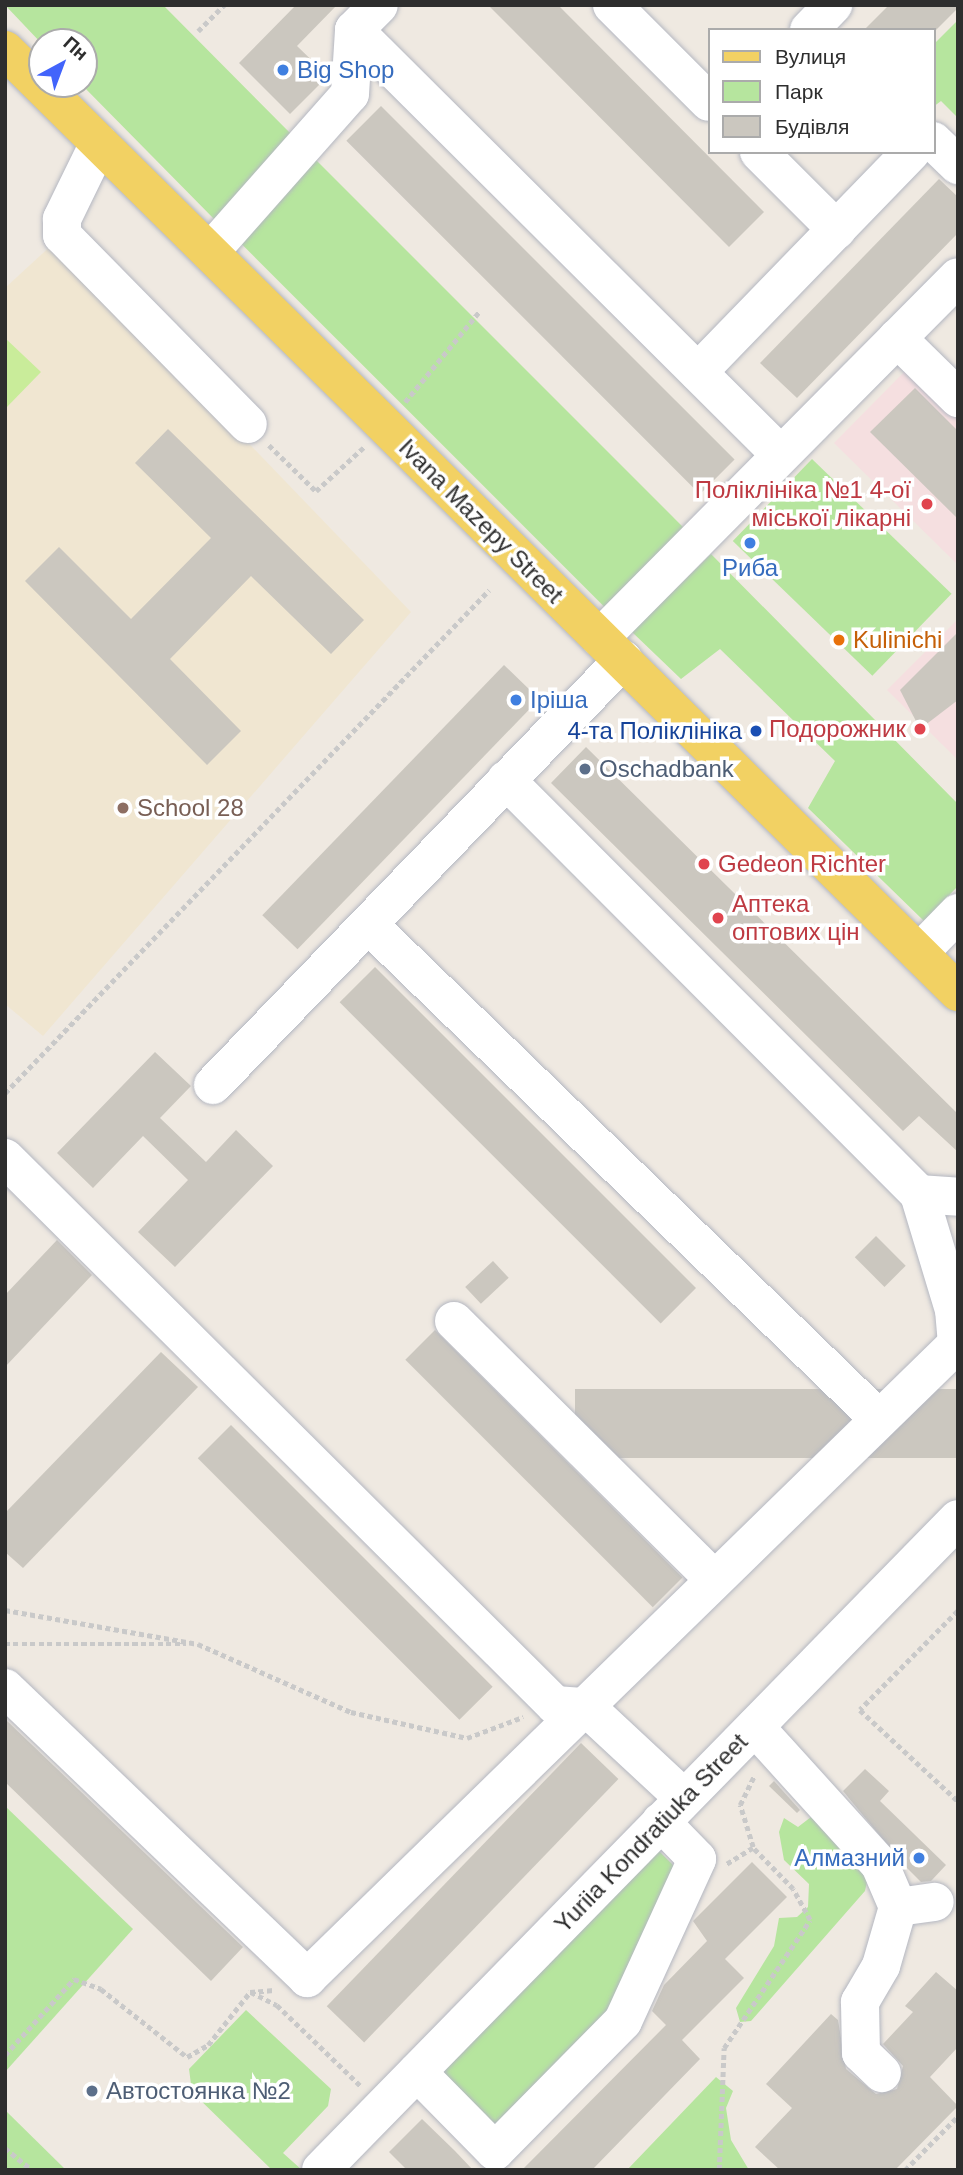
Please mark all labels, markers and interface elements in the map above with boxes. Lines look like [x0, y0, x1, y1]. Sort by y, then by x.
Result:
north arrow [28, 28, 98, 98]
legend [708, 28, 935, 154]
text: Пн [59, 32, 92, 64]
text: Вулиця [775, 45, 846, 68]
place label: Big Shop [297, 56, 394, 84]
marker: Big Shop [275, 62, 291, 78]
text: Парк [775, 80, 823, 103]
text: Будівля [775, 115, 849, 138]
street label: Ivana Mazepy Street [393, 433, 569, 609]
place label: Поліклініка №1 4-ої міської лікарні [695, 476, 911, 532]
marker: Поліклініка №1 4-ої міської лікарні [917, 494, 937, 514]
marker: Риба [742, 535, 758, 551]
place label: Риба [722, 554, 778, 582]
place label: Kulinichi [853, 626, 942, 654]
marker: Kulinichi [831, 632, 847, 648]
place label: Іріша [530, 686, 588, 714]
marker: Іріша [508, 692, 524, 708]
place label: Подорожник [769, 715, 906, 743]
place label: 4-та Поліклініка [567, 717, 742, 745]
marker: Подорожник [912, 721, 928, 737]
marker: 4-та Поліклініка [748, 723, 764, 739]
place label: Oschadbank [599, 755, 734, 783]
marker: Oschadbank [577, 761, 593, 777]
place label: School 28 [137, 794, 244, 822]
marker: School 28 [115, 800, 131, 816]
place label: Gedeon Richter [718, 850, 886, 878]
marker: Gedeon Richter [696, 856, 712, 872]
place label: Аптека оптових цін [732, 890, 860, 946]
marker: Аптека оптових цін [710, 910, 726, 926]
street label: Yuriia Kondratiuka Street [548, 1728, 754, 1938]
place label: Алмазний [794, 1844, 905, 1872]
marker: Алмазний [911, 1850, 927, 1866]
place label: Автостоянка №2 [106, 2077, 291, 2105]
marker: Автостоянка №2 [84, 2083, 100, 2099]

